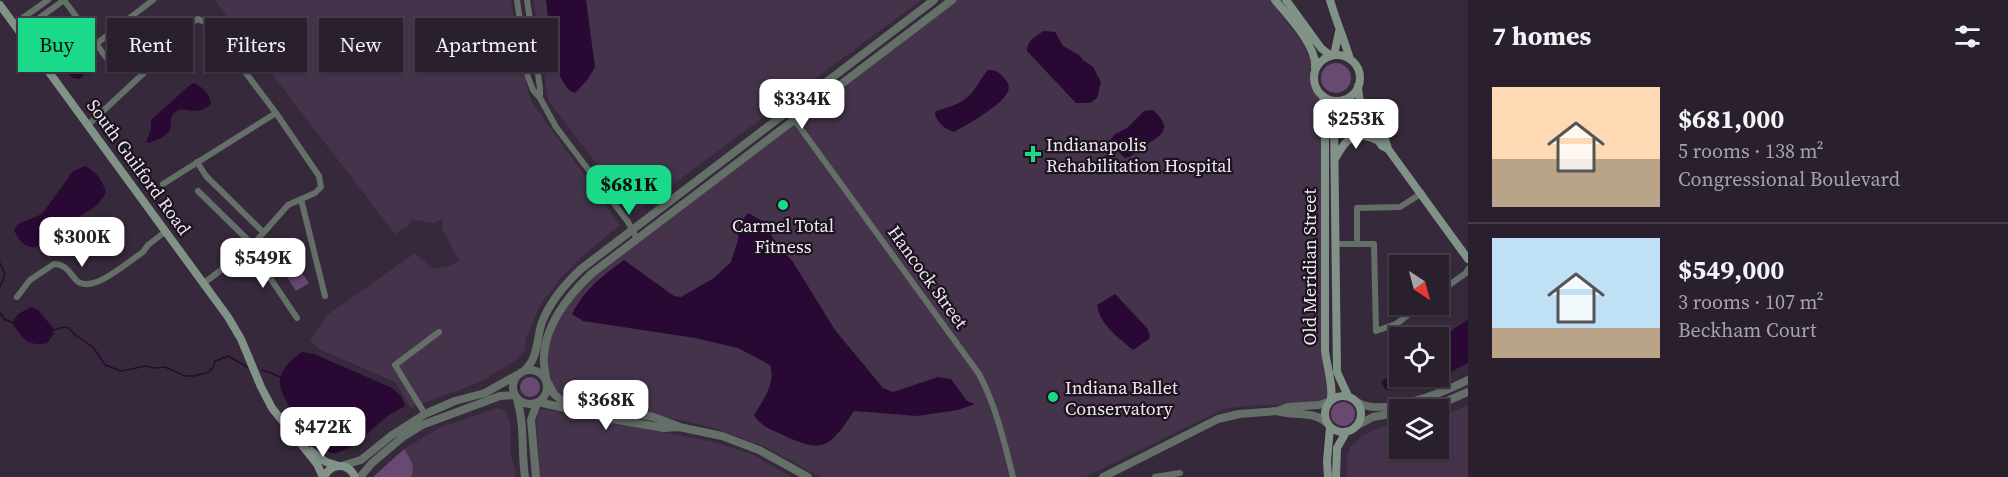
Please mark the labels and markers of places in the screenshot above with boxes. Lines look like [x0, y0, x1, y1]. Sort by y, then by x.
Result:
pin: $334K [760, 79, 844, 130]
pin: $253K [1314, 99, 1398, 150]
place label: Indianapolis Rehabilitation Hospital [1046, 132, 1232, 178]
marker: Indianapolis Rehabilitation Hospital [1024, 145, 1042, 163]
pin: $681K [587, 165, 671, 216]
marker: Carmel Total Fitness [776, 198, 790, 212]
place label: Carmel Total Fitness [732, 213, 834, 259]
pin: $300K [40, 217, 124, 268]
pin: $549K [221, 238, 305, 289]
place label: Indiana Ballet Conservatory [1065, 375, 1178, 421]
pin: $368K [564, 380, 648, 431]
marker: Indiana Ballet Conservatory [1046, 390, 1060, 404]
pin: $472K [281, 407, 365, 458]

